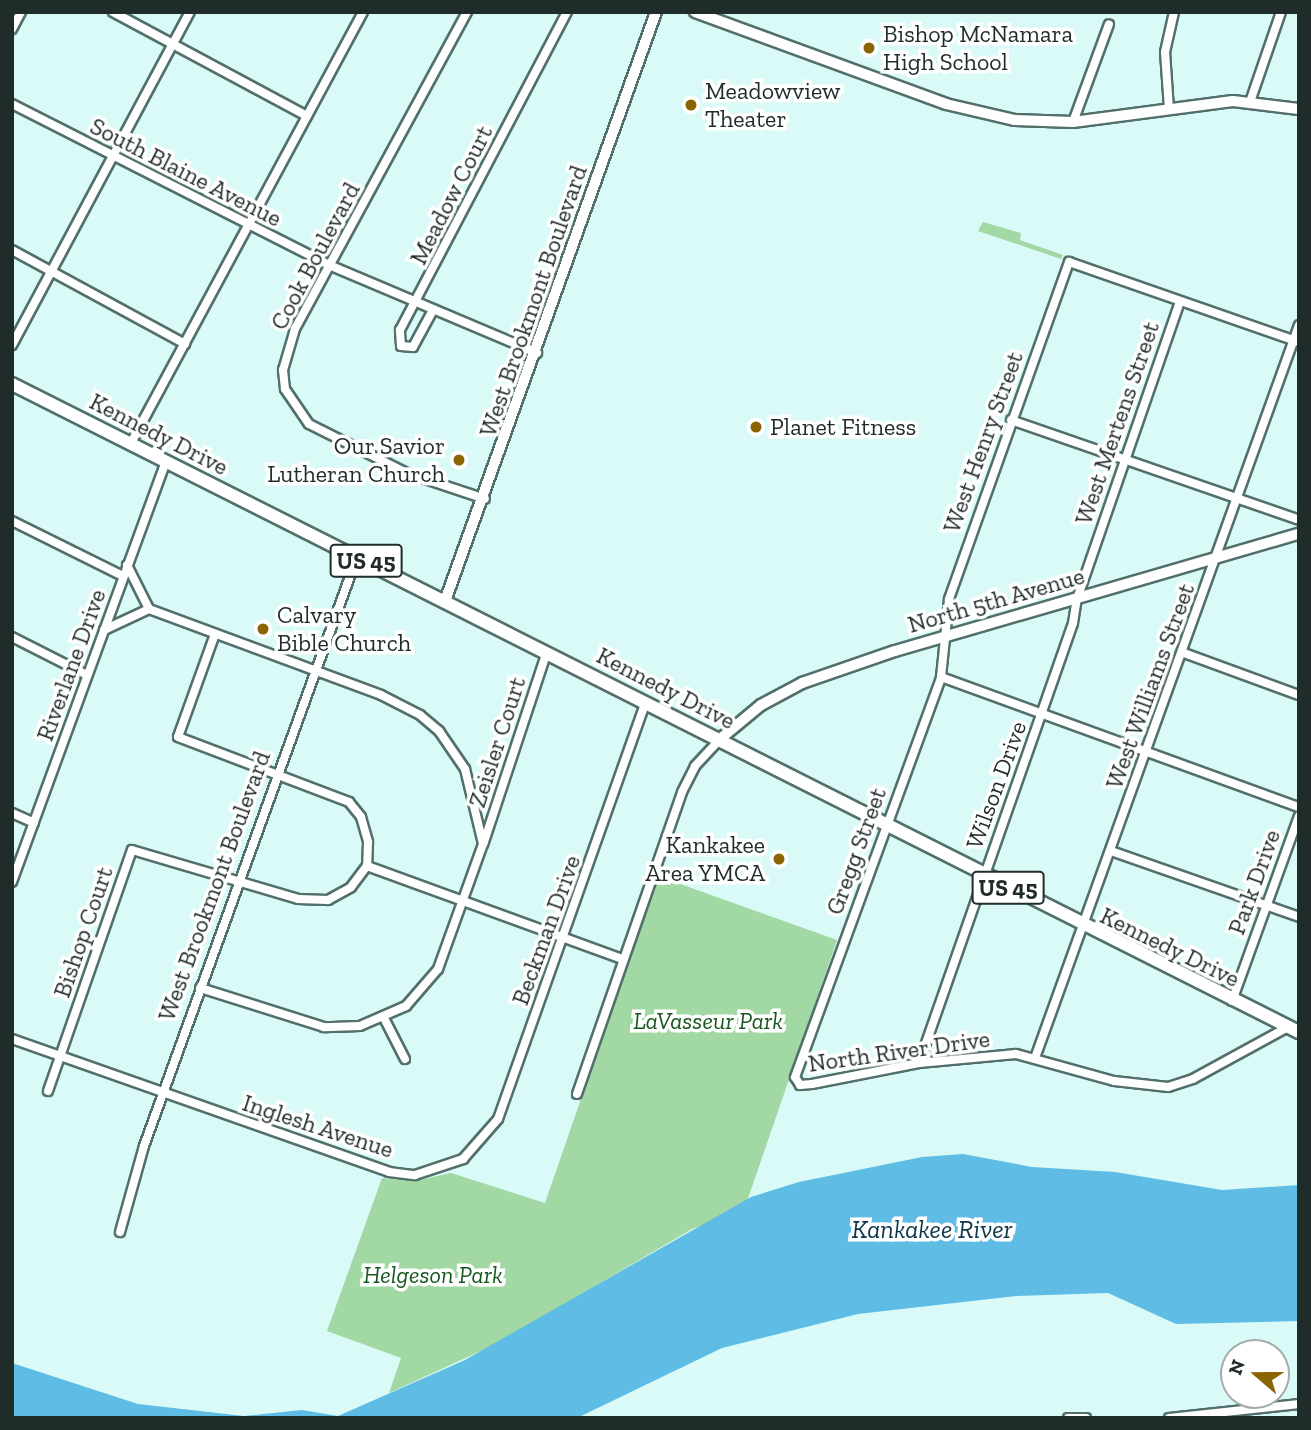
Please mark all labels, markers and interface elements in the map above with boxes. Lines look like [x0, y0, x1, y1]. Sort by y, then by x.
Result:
place label: Bishop McNamara High School [883, 20, 1073, 76]
marker: Bishop McNamara High School [861, 40, 877, 56]
place label: Meadowview Theater [705, 77, 841, 133]
marker: Meadowview Theater [683, 97, 699, 113]
street label: South Blaine Avenue [85, 111, 287, 233]
street label: Meadow Court [403, 120, 499, 270]
street label: West Brookmont Boulevard [473, 162, 593, 440]
street label: Cook Boulevard [264, 177, 366, 335]
street label: West Mertens Street [1069, 318, 1165, 528]
street label: West Henry Street [937, 347, 1029, 537]
street label: Kennedy Drive [85, 387, 233, 481]
place label: Planet Fitness [770, 413, 916, 441]
marker: Planet Fitness [748, 419, 764, 435]
place label: Our Savior Lutheran Church [267, 432, 445, 488]
marker: Our Savior Lutheran Church [451, 452, 467, 468]
road number: US 45 [329, 541, 403, 580]
street label: North 5th Avenue [904, 561, 1088, 639]
street label: West Williams Street [1099, 579, 1201, 793]
street label: Riverlane Drive [30, 585, 112, 745]
place label: Calvary Bible Church [277, 601, 411, 657]
marker: Calvary Bible Church [255, 621, 271, 637]
street label: Kennedy Drive [592, 641, 740, 735]
street label: Zeisler Court [462, 673, 532, 811]
street label: Wilson Drive [960, 717, 1032, 853]
street label: West Brookmont Boulevard [152, 747, 276, 1025]
street label: Gregg Street [820, 784, 892, 918]
street label: Park Drive [1222, 826, 1286, 938]
place label: Kankakee Area YMCA [644, 831, 765, 887]
street label: Beckman Drive [506, 851, 586, 1009]
marker: Kankakee Area YMCA [771, 851, 787, 867]
street label: Bishop Court [47, 863, 119, 1001]
road number: US 45 [971, 868, 1045, 908]
street label: Kennedy Drive [1095, 901, 1245, 993]
park label: LaVasseur Park [633, 1007, 783, 1035]
street label: North River Drive [806, 1024, 992, 1078]
street label: Inglesh Avenue [239, 1088, 397, 1164]
water label: Kankakee River [851, 1214, 1013, 1246]
park label: Helgeson Park [363, 1261, 503, 1289]
north arrow [1220, 1339, 1290, 1409]
text: N [1223, 1357, 1250, 1378]

